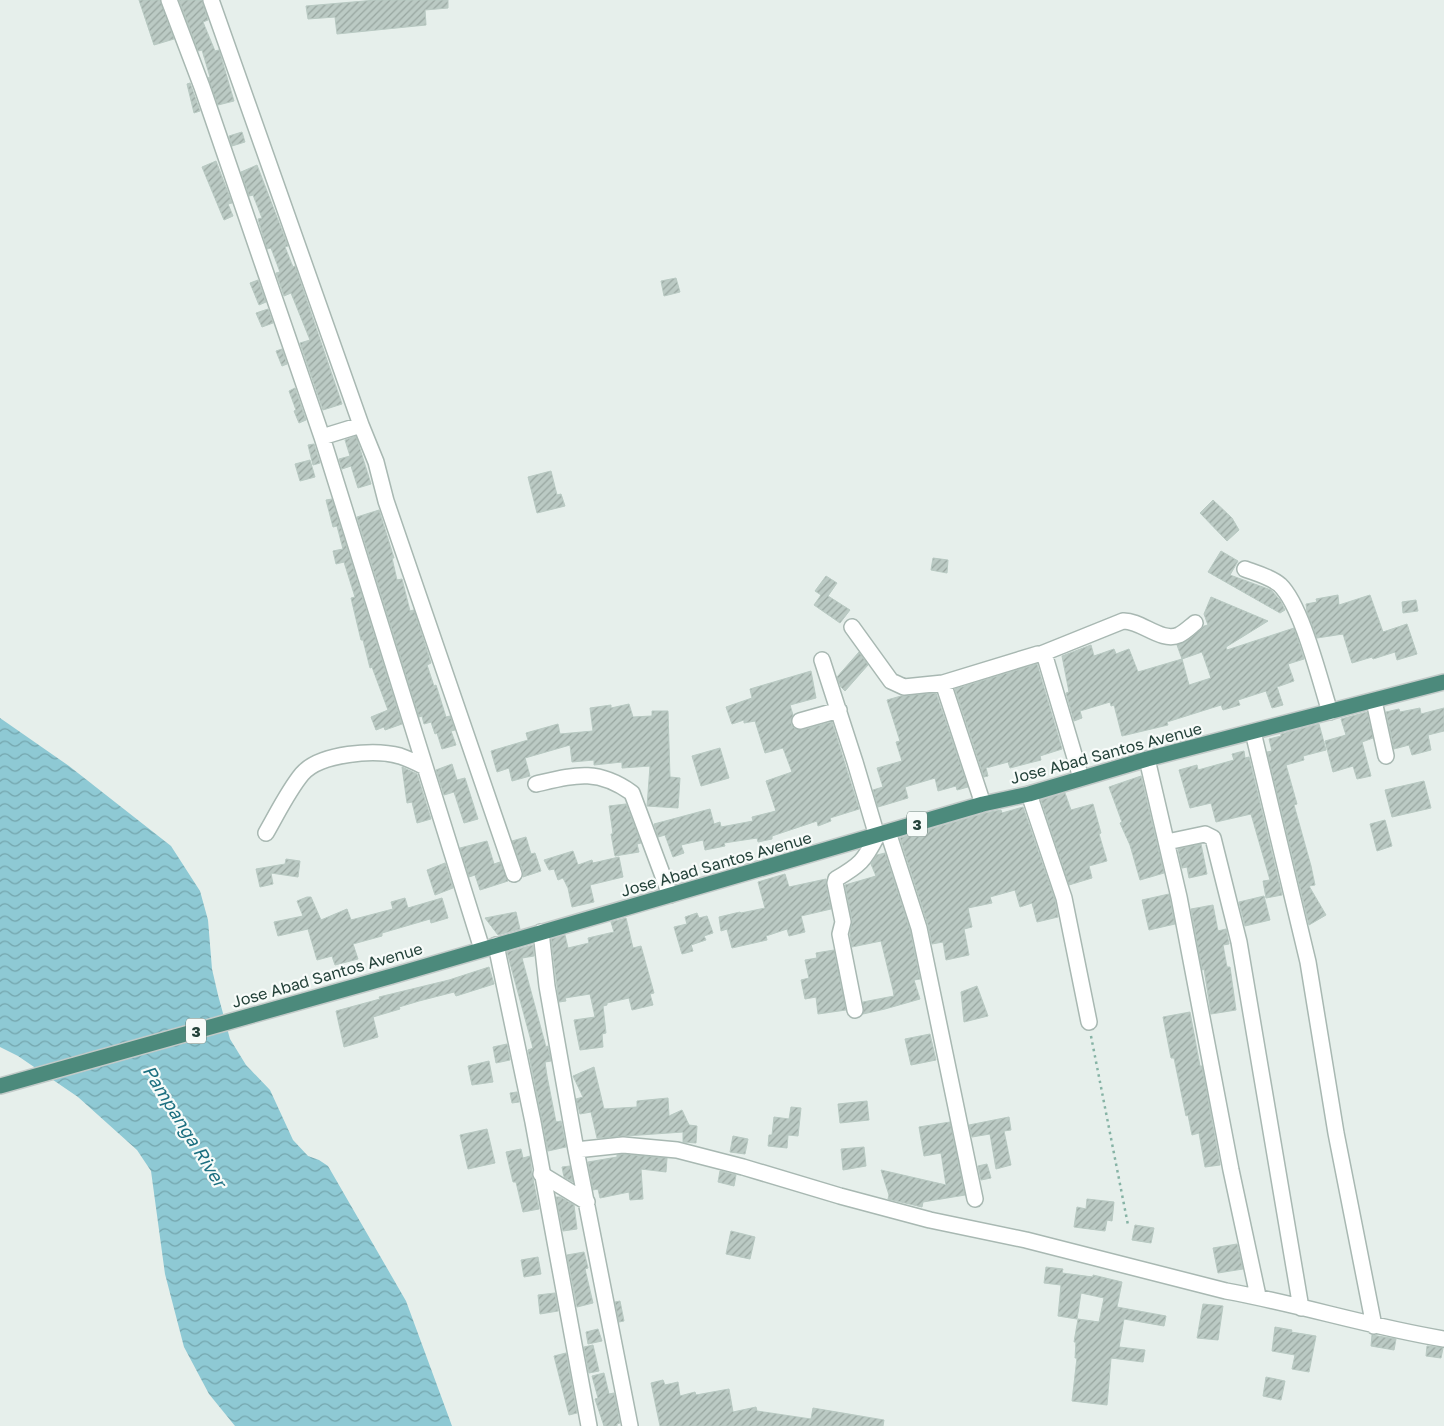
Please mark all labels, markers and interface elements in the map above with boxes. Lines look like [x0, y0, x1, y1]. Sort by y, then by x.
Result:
street label: Jose Abad Santos Avenue [1008, 718, 1204, 788]
road number: 3 [907, 812, 927, 836]
street label: Jose Abad Santos Avenue [618, 827, 814, 901]
street label: Jose Abad Santos Avenue [229, 938, 425, 1012]
road number: 3 [186, 1018, 206, 1044]
water label: Pampanga River [139, 1061, 233, 1194]

